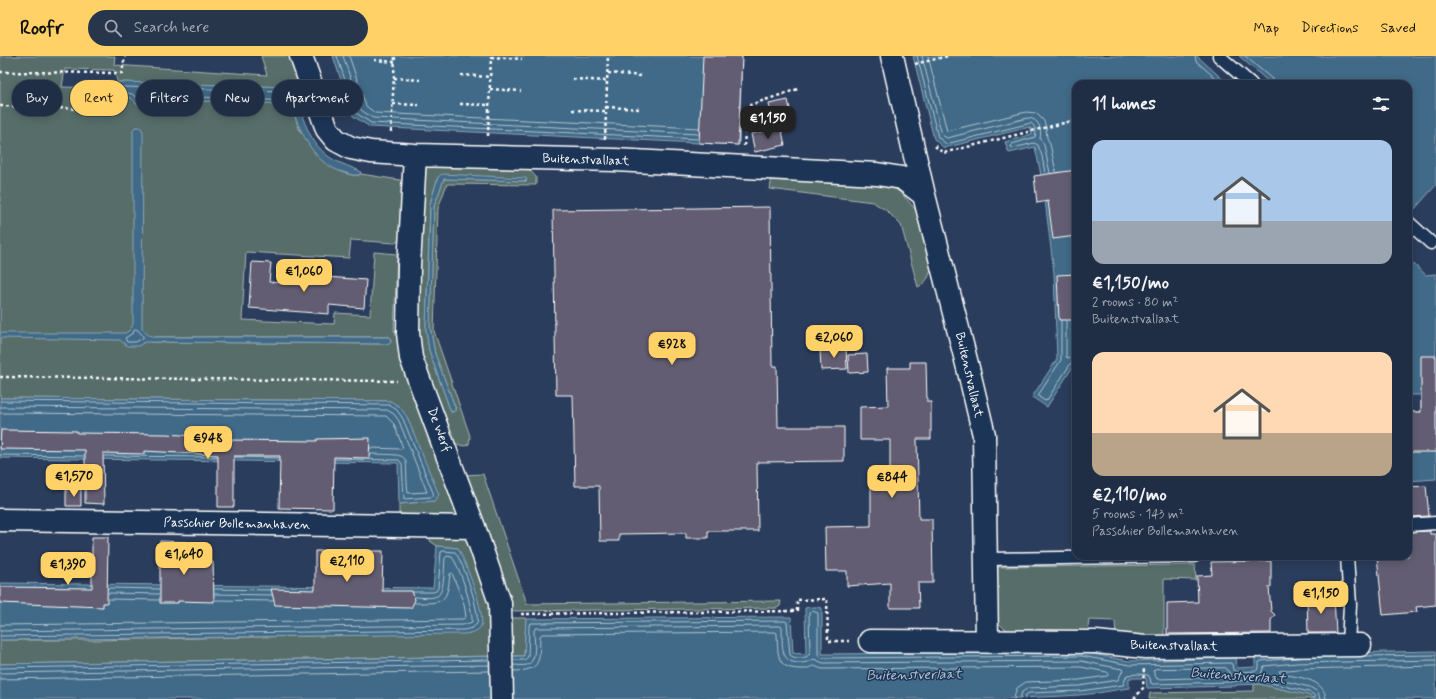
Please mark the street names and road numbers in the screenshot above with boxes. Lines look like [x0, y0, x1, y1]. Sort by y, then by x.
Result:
street label: Buitenstvallaat [542, 150, 630, 170]
street label: Buitenstvallaat [951, 331, 987, 420]
street label: De Werf [423, 405, 455, 455]
street label: Passchier Bollemanhaven [163, 514, 311, 534]
street label: Buitenstvallaat [1130, 637, 1218, 655]

